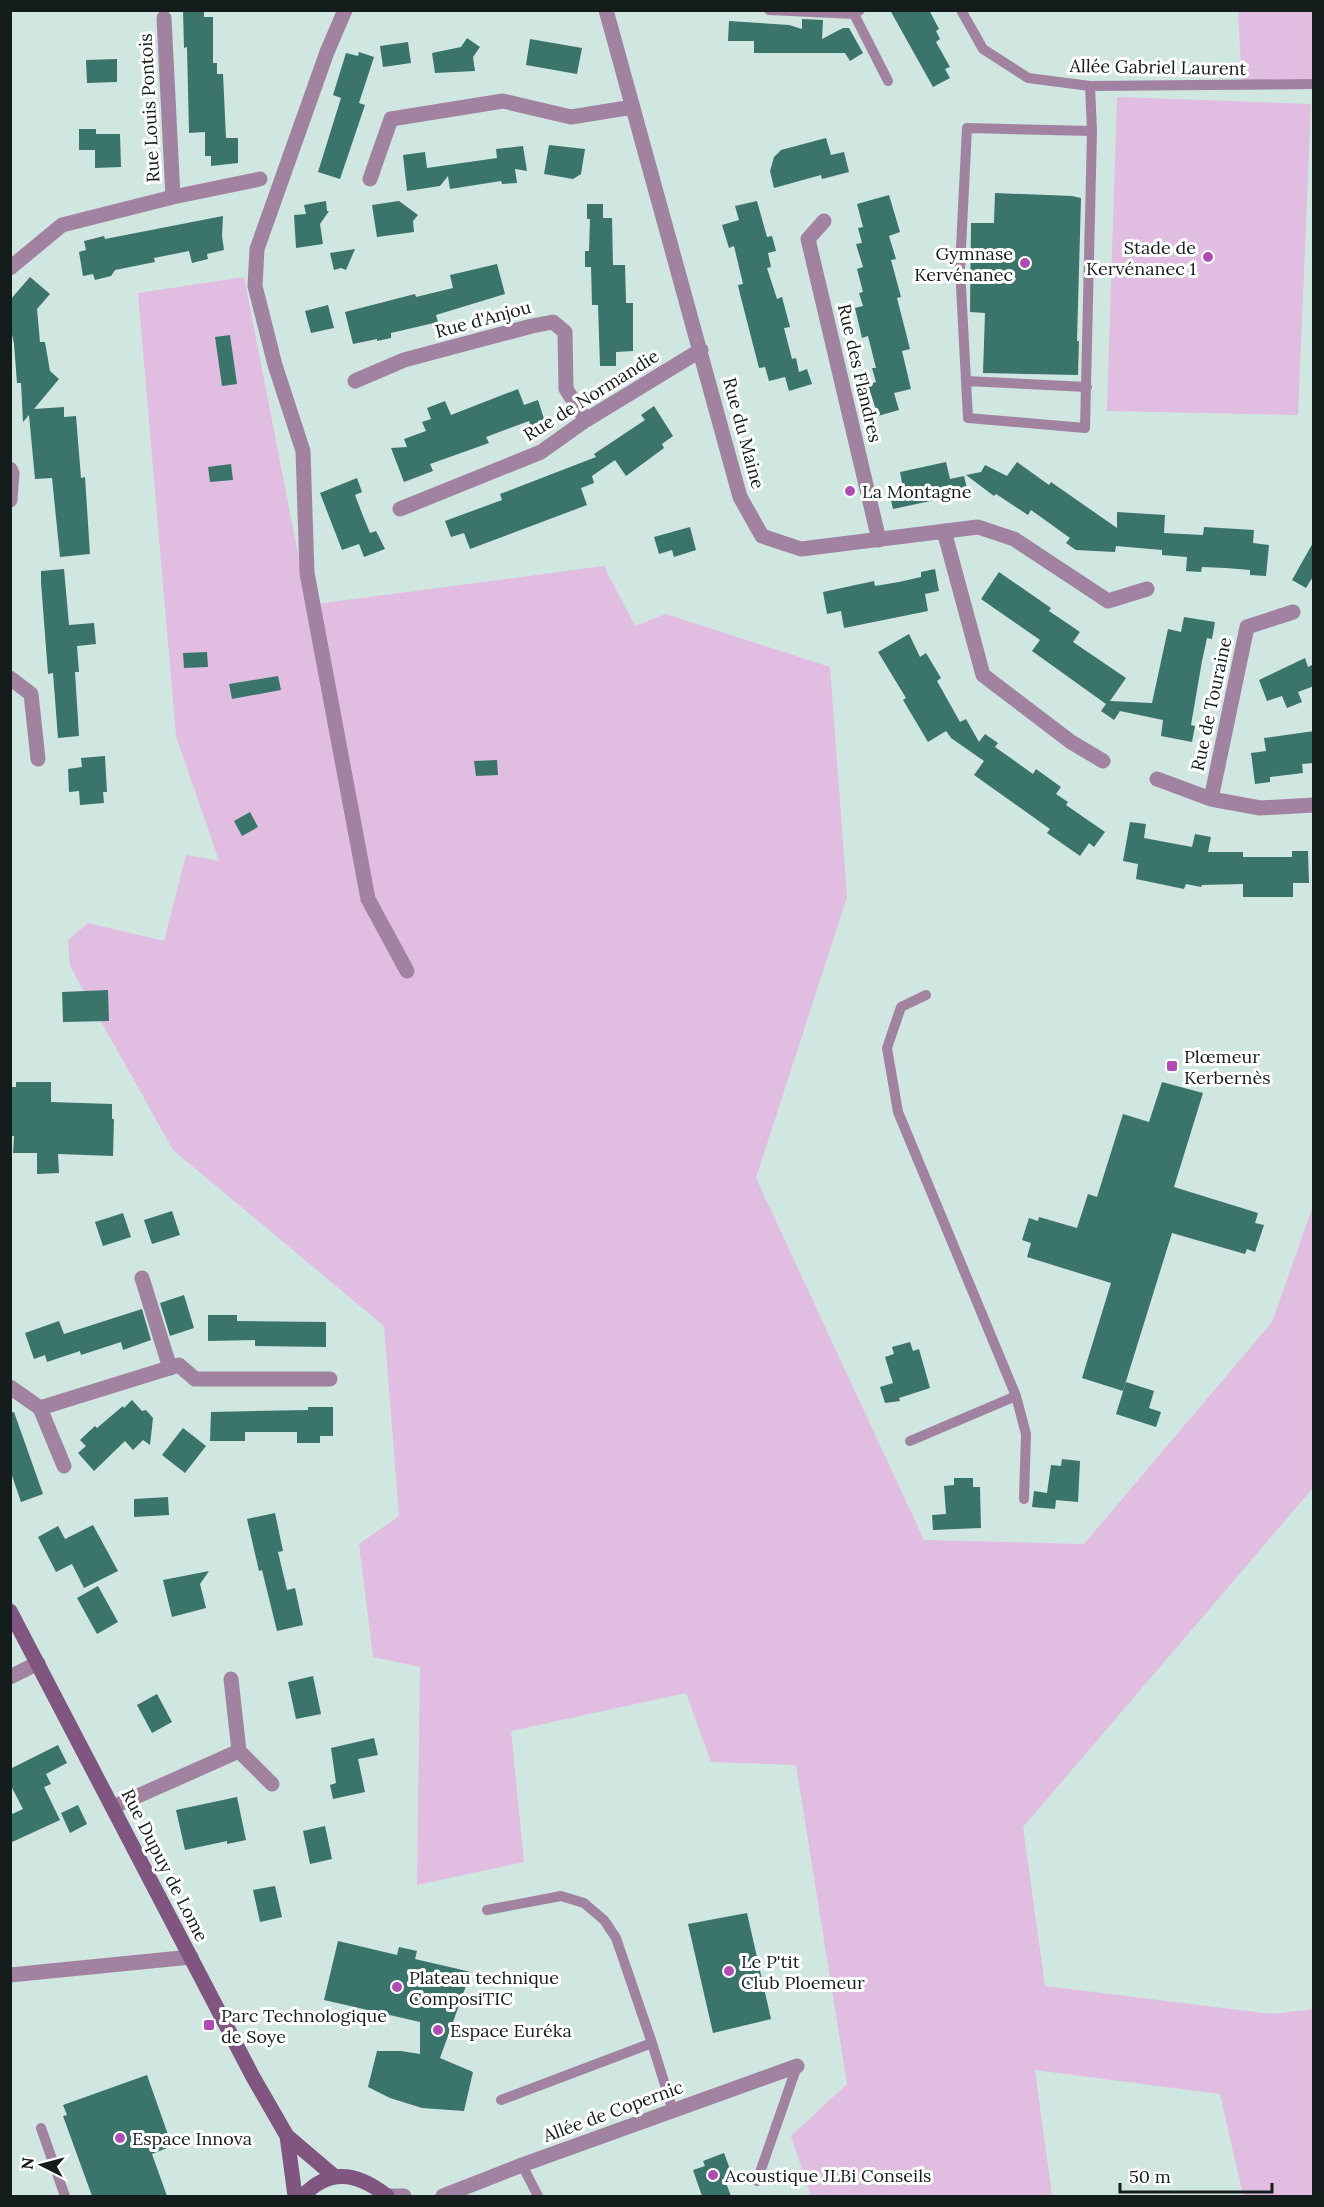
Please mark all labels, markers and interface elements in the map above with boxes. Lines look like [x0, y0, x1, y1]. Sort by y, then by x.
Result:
street label: Rue Louis Pontois [134, 33, 164, 183]
street label: Allée Gabriel Laurent [1068, 54, 1247, 80]
place label: Stade de Kervénanec 1 [1086, 236, 1196, 280]
place label: Gymnase Kervénanec [914, 242, 1013, 286]
marker: Stade de Kervénanec 1 [1201, 250, 1215, 264]
marker: Gymnase Kervénanec [1018, 256, 1032, 270]
street label: Rue d'Anjou [433, 295, 534, 343]
street label: Rue des Flandres [833, 301, 887, 445]
street label: Rue de Normandie [519, 344, 663, 446]
street label: Rue du Maine [718, 375, 770, 491]
place label: La Montagne [862, 480, 972, 503]
marker: La Montagne [843, 484, 857, 498]
street label: Rue de Touraine [1186, 635, 1236, 773]
place label: Plœmeur Kerbernès [1184, 1045, 1271, 1089]
marker: Plœmeur Kerbernès [1165, 1059, 1179, 1073]
street label: Rue Dupuy de Lome [117, 1785, 214, 1945]
place label: Le P'tit Club Ploemeur [741, 1950, 865, 1994]
marker: Le P'tit Club Ploemeur [722, 1964, 736, 1978]
place label: Plateau technique ComposiTIC [409, 1966, 559, 2010]
marker: Plateau technique ComposiTIC [390, 1980, 404, 1994]
place label: Parc Technologique de Soye [221, 2004, 387, 2048]
marker: Parc Technologique de Soye [202, 2018, 216, 2032]
place label: Espace Euréka [450, 2019, 572, 2042]
marker: Espace Euréka [431, 2023, 445, 2037]
street label: Allée de Copernic [539, 2075, 686, 2147]
place label: Espace Innova [132, 2127, 252, 2150]
marker: Espace Innova [113, 2131, 127, 2145]
north arrow [12, 2135, 72, 2195]
text: N [16, 2156, 38, 2171]
scale bar [1120, 2156, 1272, 2194]
place label: Acoustique JLBi Conseils [724, 2164, 931, 2187]
text: 50 m [1129, 2165, 1171, 2188]
marker: Acoustique JLBi Conseils [706, 2168, 720, 2182]

